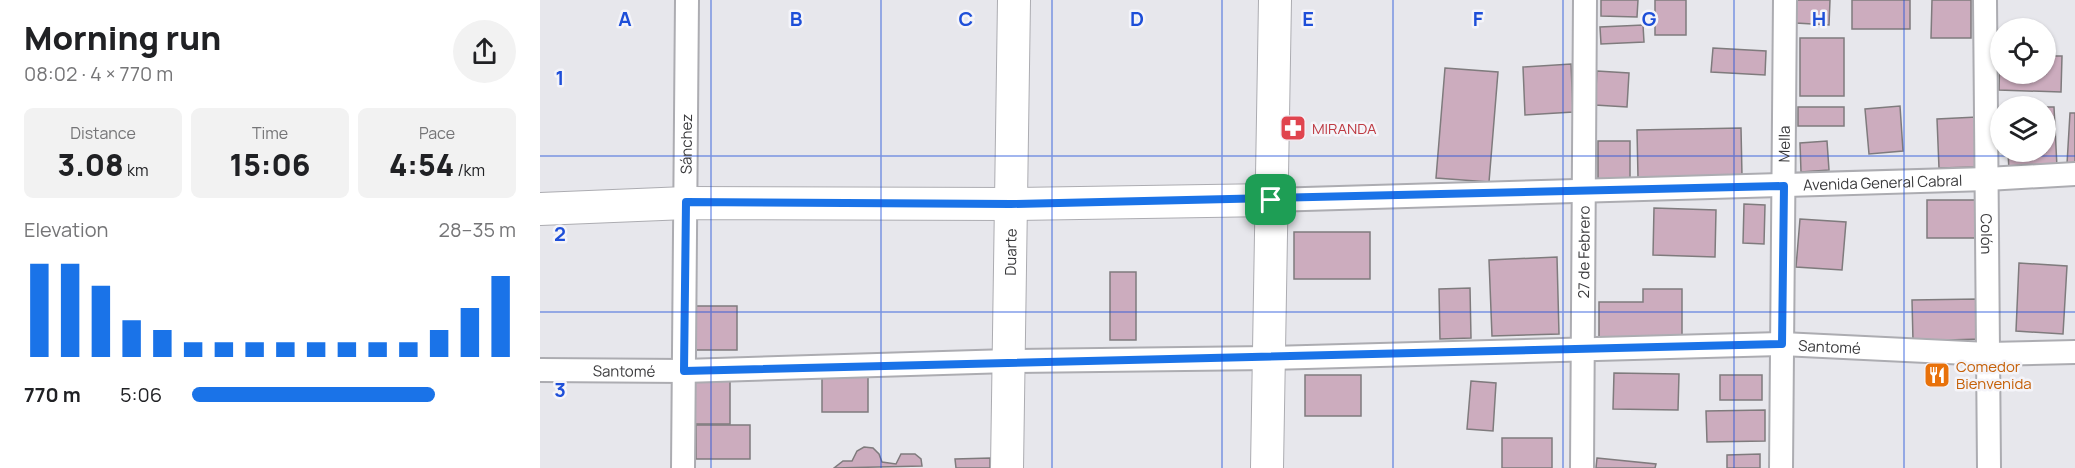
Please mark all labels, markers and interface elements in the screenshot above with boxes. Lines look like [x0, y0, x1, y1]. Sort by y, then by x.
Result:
text: A [618, 5, 632, 32]
text: B [790, 5, 803, 32]
text: C [959, 5, 973, 32]
text: D [1130, 5, 1144, 32]
text: E [1302, 5, 1314, 32]
text: F [1473, 5, 1484, 32]
text: G [1642, 5, 1657, 32]
text: H [1812, 5, 1826, 32]
text: Morning run [24, 15, 221, 60]
map controls [1990, 18, 2056, 162]
button: locate [1990, 18, 2056, 84]
button: share [453, 20, 516, 83]
text: 08:02 · 4 × 770 m [24, 60, 173, 87]
text: 1 [556, 64, 564, 91]
button: layers [1990, 96, 2056, 162]
pharmacy icon: MIRANDA [1278, 113, 1308, 143]
street label: Sánchez [675, 114, 697, 174]
place label: MIRANDA [1312, 118, 1377, 139]
text: Distance [70, 122, 136, 144]
text: Time [252, 122, 288, 144]
text: Pace [419, 122, 455, 144]
street label: Mella [1773, 126, 1794, 162]
text: 3.08 [58, 144, 124, 185]
text: 15:06 [230, 144, 310, 185]
text: 4:54 [389, 144, 454, 185]
text: km [124, 159, 148, 181]
text: /km [454, 159, 485, 181]
street label: Avenida General Cabral [1803, 169, 1963, 195]
pin [1245, 174, 1296, 225]
icon: arrive [1254, 183, 1287, 216]
street label: 27 de Febrero [1573, 205, 1594, 299]
street label: Colón [1976, 213, 1998, 255]
text: Elevation [24, 216, 108, 243]
text: 28–35 m [439, 216, 516, 243]
text: 2 [554, 220, 566, 247]
street label: Duarte [999, 228, 1021, 276]
street label: Santomé [1798, 334, 1862, 358]
place label: Comedor Bienvenida [1956, 356, 2032, 394]
street label: Santomé [593, 360, 656, 381]
restaurant icon: Comedor Bienvenida [1922, 360, 1952, 390]
text: 3 [554, 376, 566, 403]
text: 770 m [24, 381, 81, 408]
text: 5:06 [120, 381, 162, 408]

